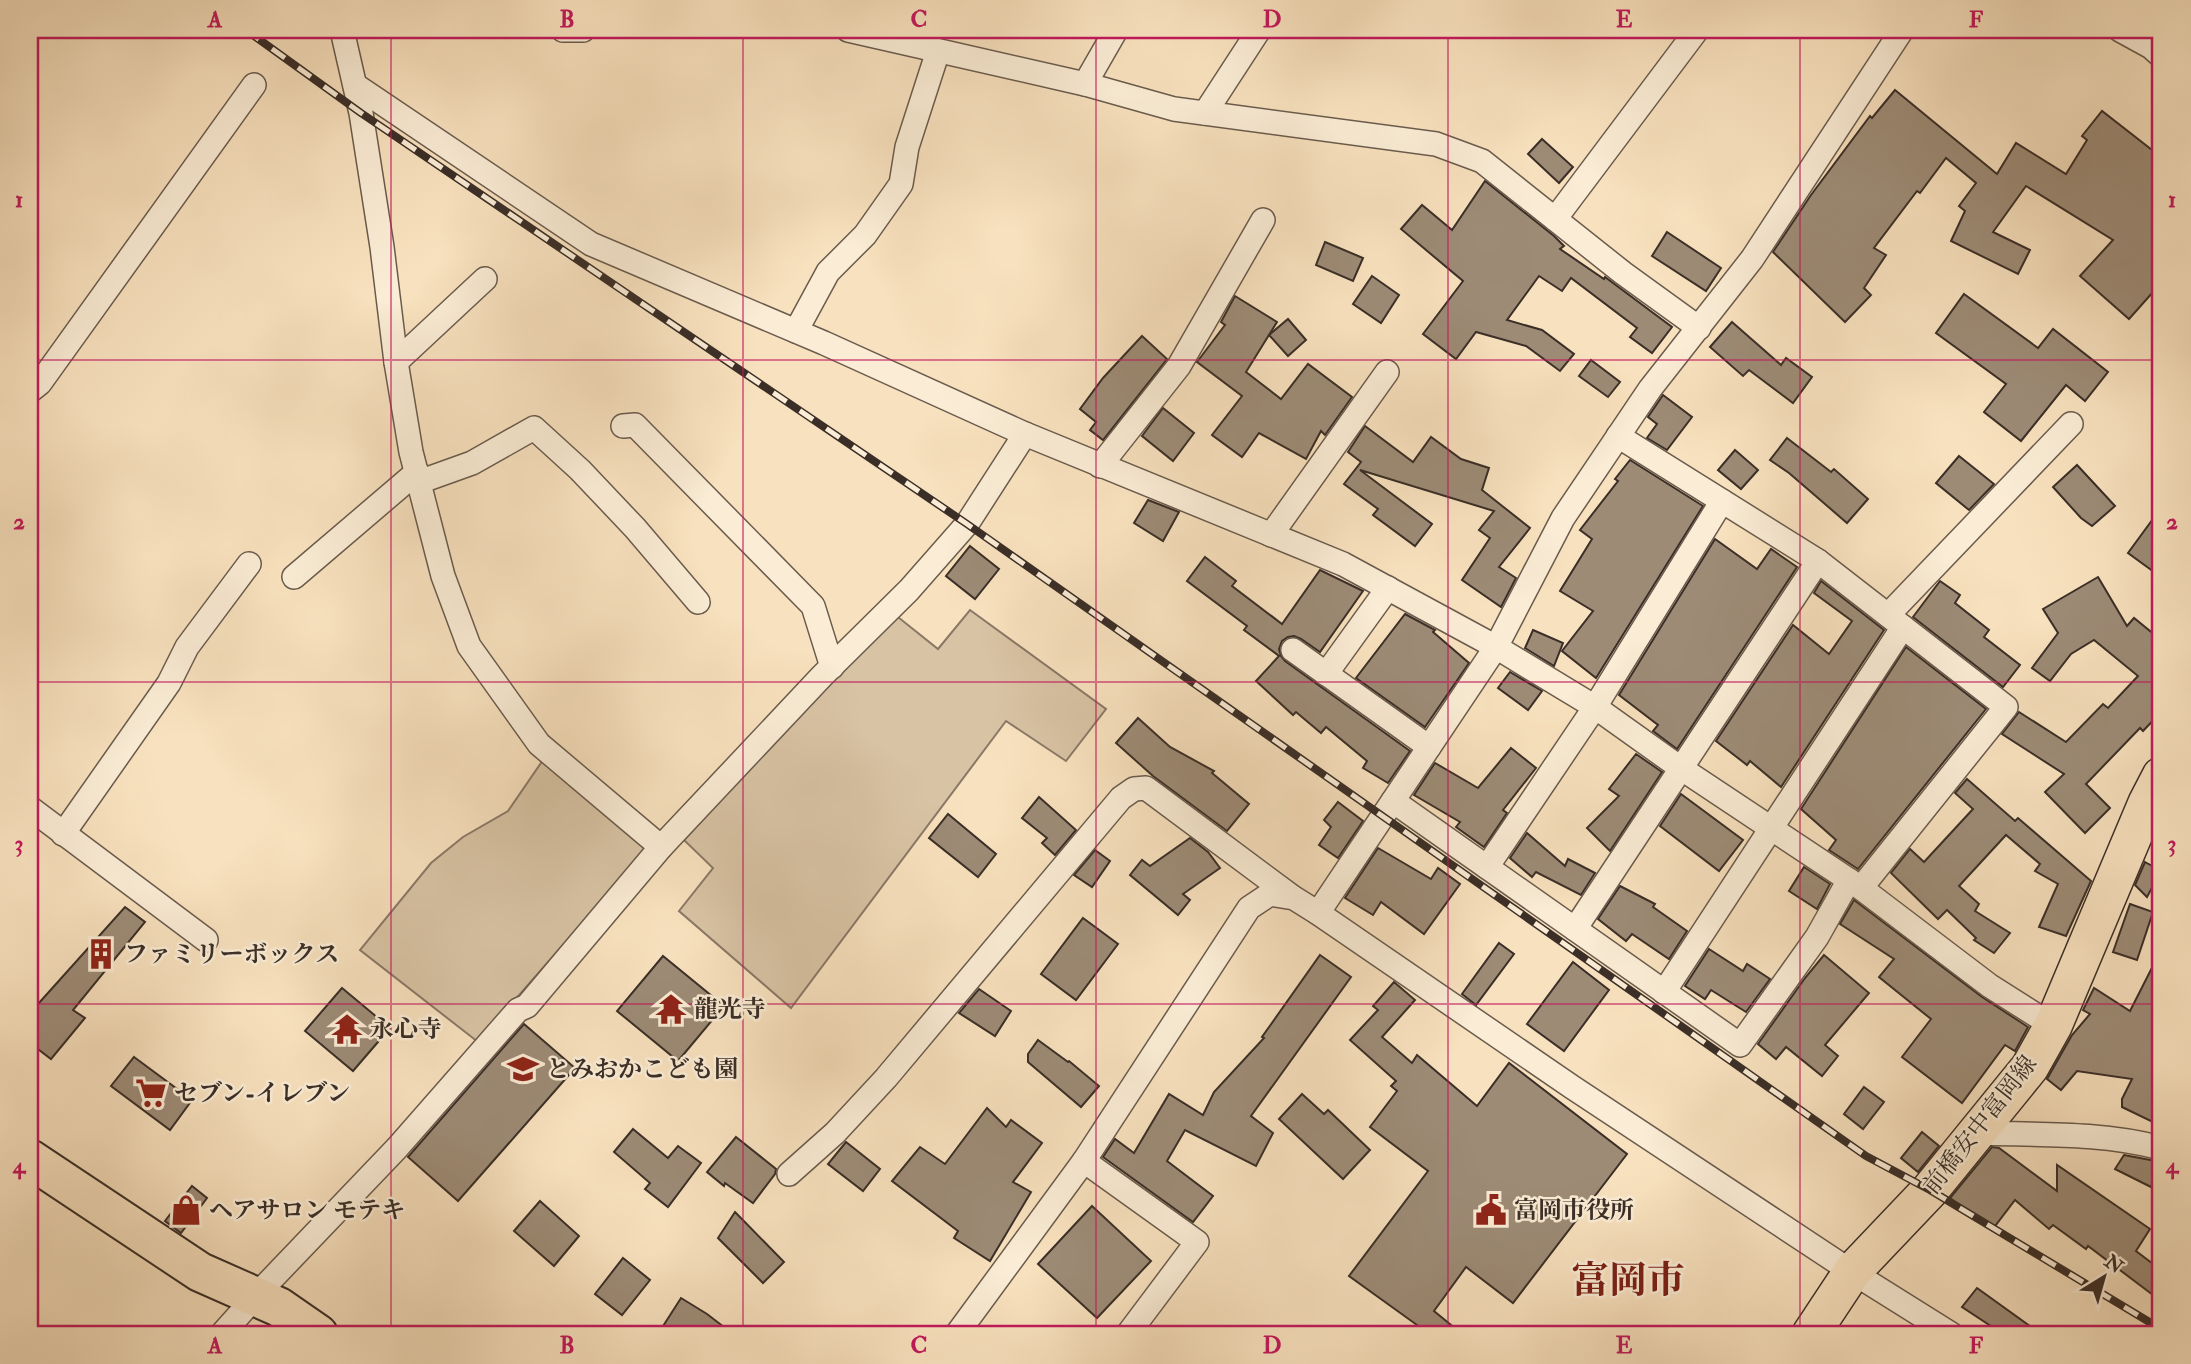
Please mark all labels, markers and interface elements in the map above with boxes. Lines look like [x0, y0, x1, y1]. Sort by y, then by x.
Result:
text: A [207, 5, 223, 34]
text: B [559, 5, 575, 34]
text: C [911, 5, 927, 34]
text: D [1263, 5, 1281, 34]
text: E [1616, 5, 1633, 34]
text: F [1969, 5, 1984, 34]
text: 1 [15, 185, 23, 214]
text: 1 [2168, 185, 2176, 214]
text: 2 [13, 507, 25, 536]
text: 2 [2166, 507, 2178, 536]
text: 3 [15, 829, 23, 858]
text: 3 [2168, 829, 2176, 858]
building icon: ファミリーボックス [84, 937, 118, 971]
place label: ファミリーボックス [124, 939, 339, 970]
temple icon: 龍光寺 [654, 992, 688, 1026]
place label: 龍光寺 [694, 994, 766, 1025]
temple icon: 永心寺 [330, 1012, 364, 1046]
place label: 永心寺 [370, 1014, 442, 1045]
street label: 前橋安中富岡線 [1916, 1049, 2044, 1201]
school or university icon: とみおかこども園 [506, 1052, 540, 1086]
place label: とみおかこども園 [546, 1054, 738, 1085]
supermarket icon: セブン-イレブン [134, 1076, 168, 1110]
place label: セブン-イレブン [174, 1078, 350, 1109]
text: 4 [12, 1151, 27, 1180]
text: 4 [2165, 1151, 2180, 1180]
shop icon: ヘアサロン モテキ [169, 1193, 203, 1227]
public building icon: 富岡市役所 [1474, 1193, 1508, 1227]
place label: ヘアサロン モテキ [209, 1195, 405, 1226]
place label: 富岡市役所 [1514, 1195, 1634, 1226]
north arrow [2068, 1242, 2138, 1312]
text: N [2099, 1249, 2128, 1280]
district label: 富岡市 [1571, 1257, 1685, 1305]
text: A [207, 1331, 223, 1360]
text: B [559, 1331, 575, 1360]
text: C [911, 1331, 927, 1360]
text: D [1263, 1331, 1281, 1360]
text: E [1616, 1331, 1633, 1360]
text: F [1969, 1331, 1984, 1360]

